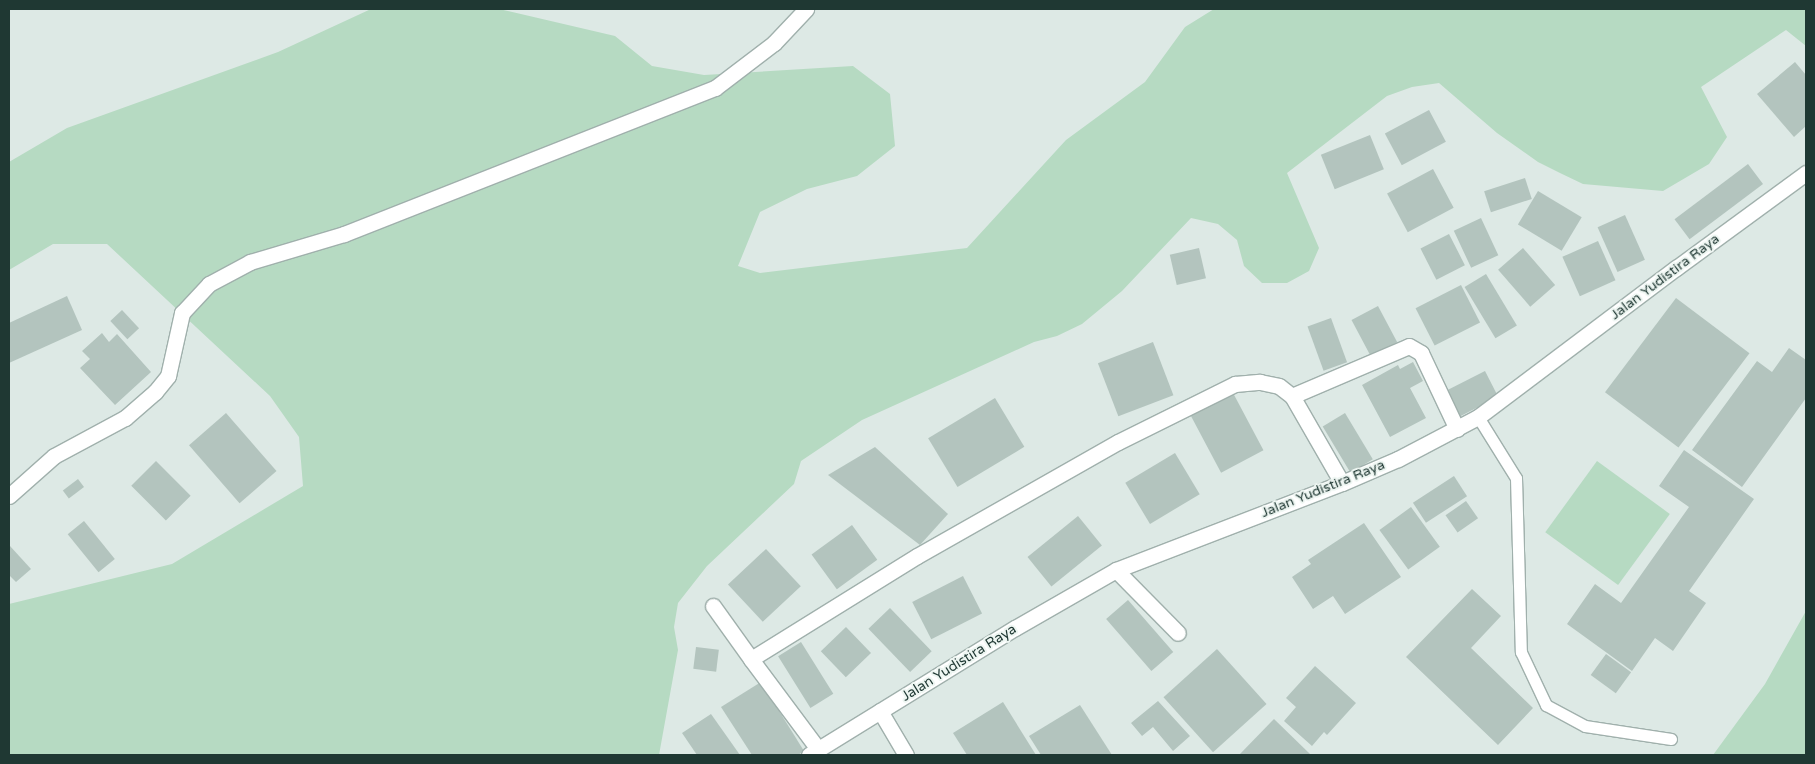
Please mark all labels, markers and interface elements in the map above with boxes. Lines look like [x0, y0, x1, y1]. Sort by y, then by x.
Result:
street label: Jalan Yudistira Raya [1607, 231, 1723, 323]
street label: Jalan Yudistira Raya [1259, 456, 1387, 522]
street label: Jalan Yudistira Raya [899, 621, 1019, 705]

